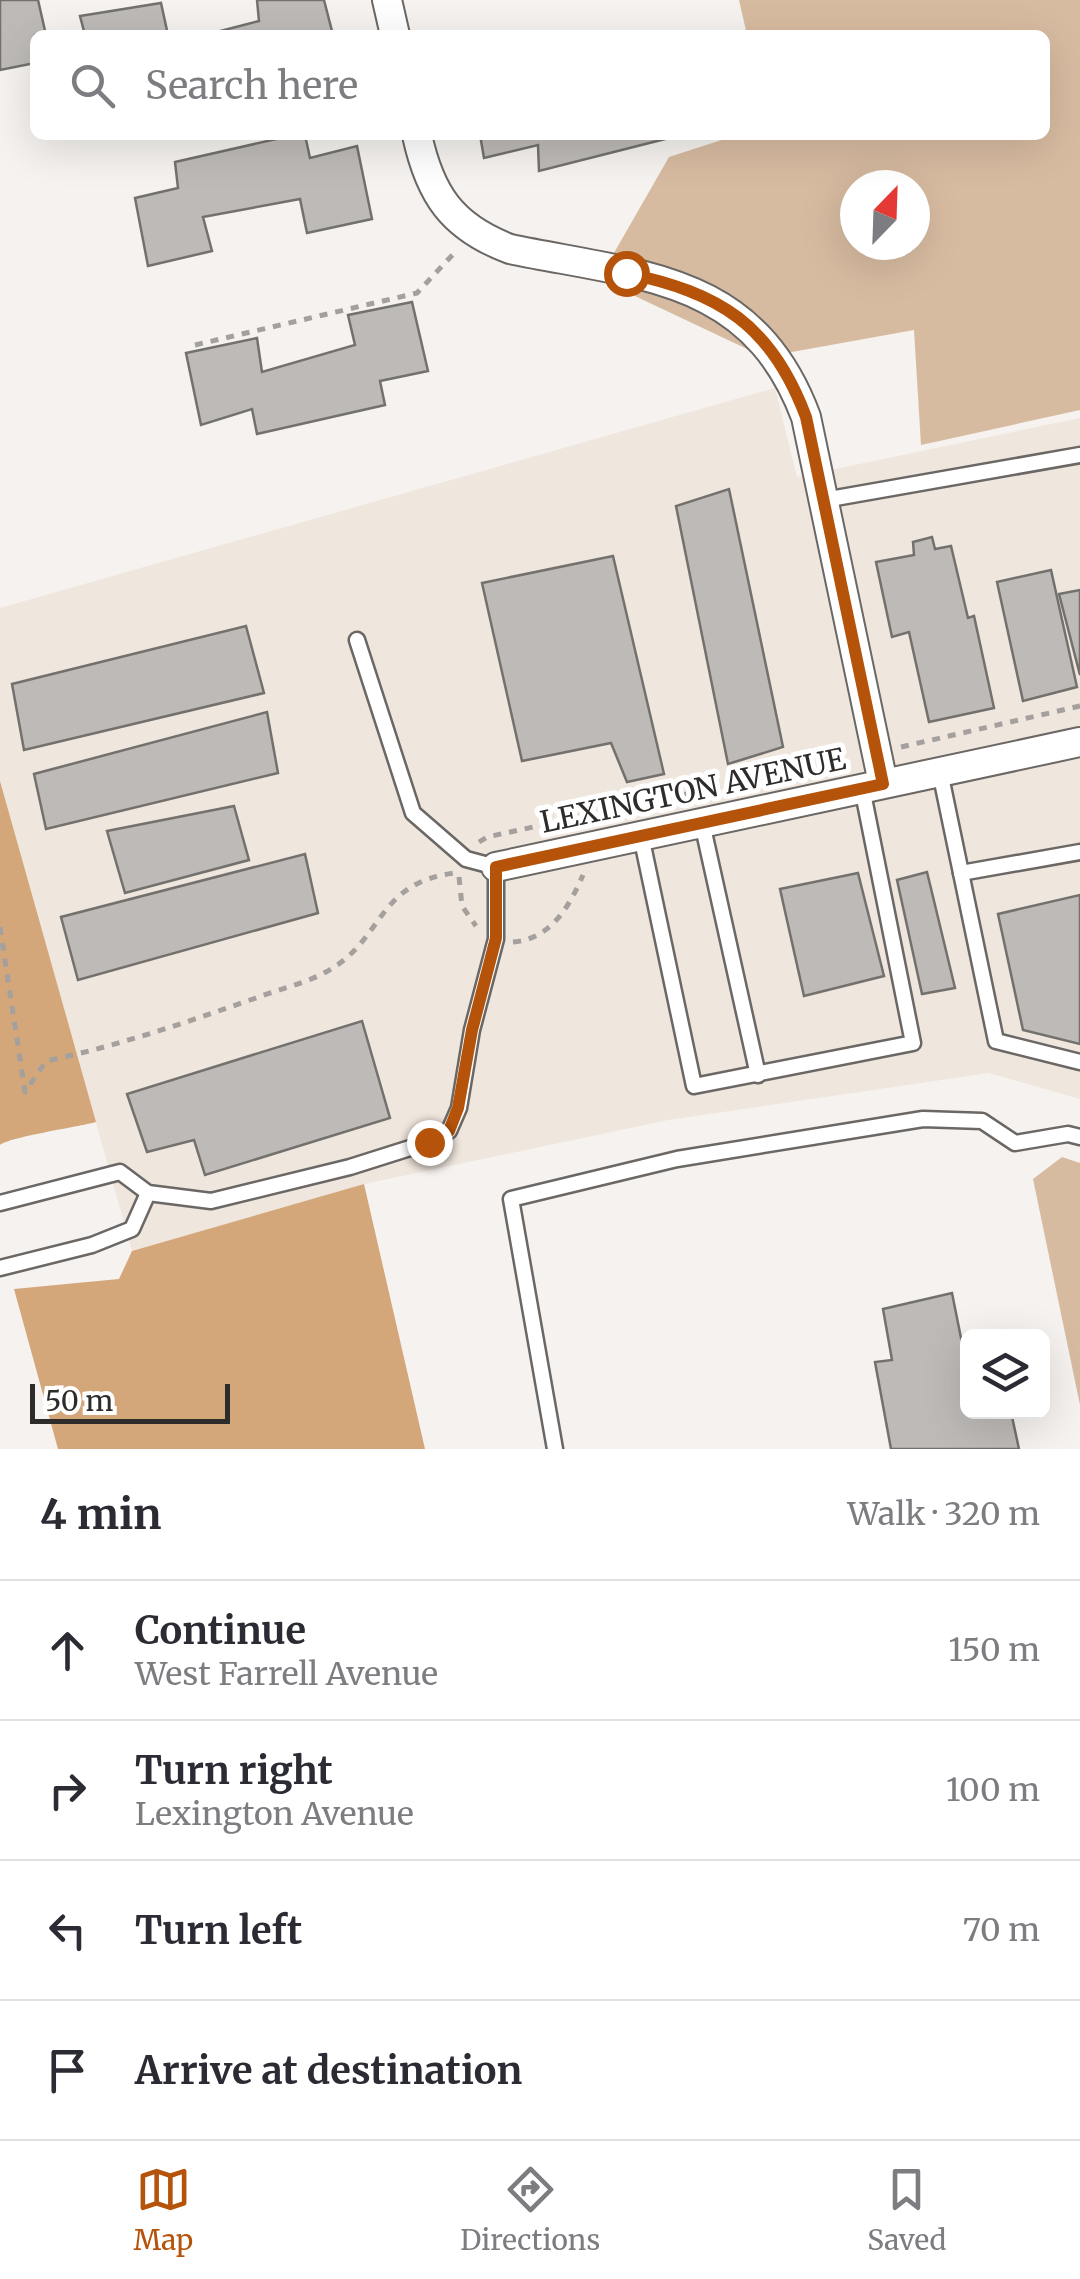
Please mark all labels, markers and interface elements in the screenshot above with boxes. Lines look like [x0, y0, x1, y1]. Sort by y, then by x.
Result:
search box [30, 30, 1050, 140]
icon: search [65, 58, 120, 113]
text: Search here [145, 62, 358, 109]
north arrow [840, 170, 930, 260]
route start [604, 251, 650, 297]
street label: LEXINGTON AVENUE [537, 739, 849, 841]
route end [407, 1120, 453, 1166]
map controls [960, 1329, 1050, 1419]
button: layers [960, 1329, 1050, 1419]
scale bar [30, 1379, 230, 1424]
text: 50 m [45, 1383, 113, 1419]
text: 4 min [40, 1488, 162, 1540]
text: Walk · 320 m [847, 1494, 1040, 1534]
text: Continue [135, 1607, 306, 1654]
icon: ahead [40, 1623, 95, 1678]
text: 150 m [948, 1630, 1040, 1670]
text: West Farrell Avenue [135, 1654, 438, 1694]
text: Turn right [135, 1747, 333, 1794]
icon: right [40, 1763, 95, 1818]
text: 100 m [946, 1770, 1040, 1810]
text: Lexington Avenue [135, 1794, 414, 1834]
icon: left [40, 1903, 95, 1958]
text: Turn left [135, 1907, 302, 1954]
text: 70 m [963, 1910, 1040, 1950]
icon: arrive [40, 2043, 95, 2098]
text: Arrive at destination [135, 2047, 522, 2094]
tab: Map [133, 2162, 193, 2258]
tab: Directions [460, 2162, 600, 2258]
tab: Saved [867, 2162, 946, 2258]

